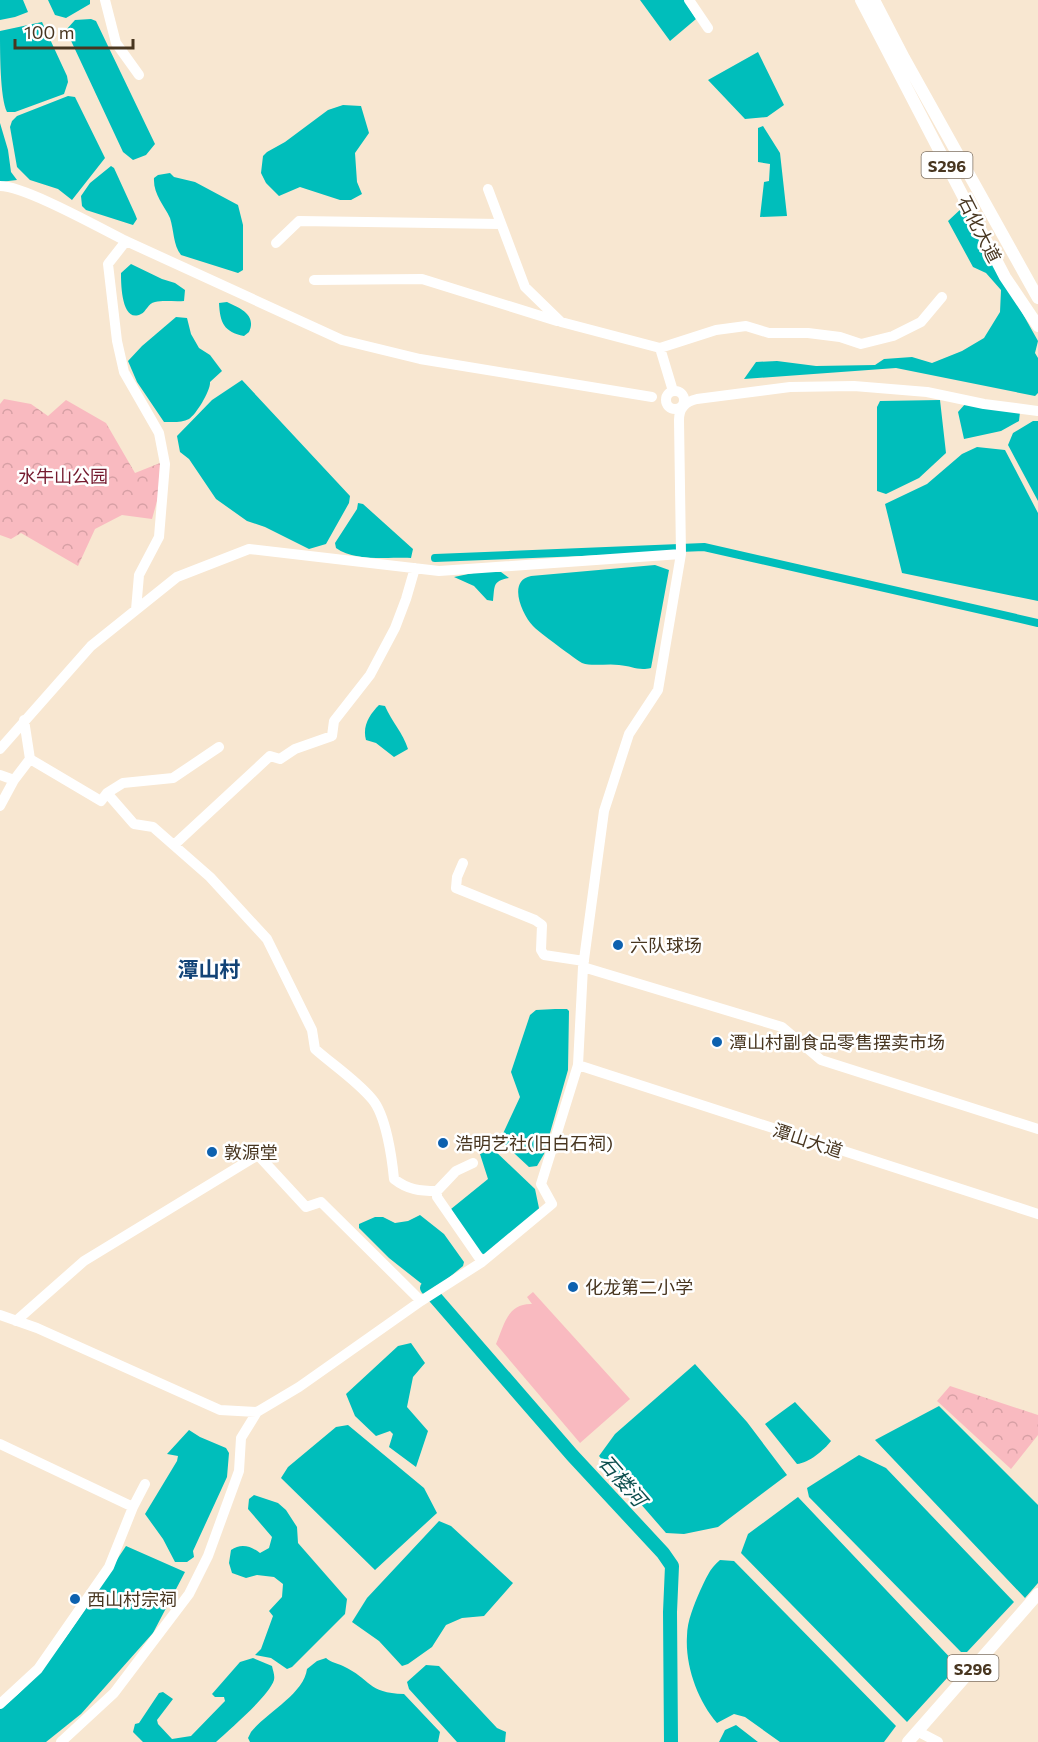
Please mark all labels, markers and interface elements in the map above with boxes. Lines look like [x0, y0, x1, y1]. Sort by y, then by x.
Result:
scale bar [15, 12, 134, 50]
text: 100 m [24, 21, 74, 43]
road number: S296 [922, 152, 972, 178]
street label: 石化大道 [954, 192, 1006, 266]
park label: 水牛山公园 [18, 465, 108, 487]
place label: 六队球场 [630, 934, 702, 956]
marker: 六队球场 [611, 938, 625, 952]
district label: 潭山村 [178, 956, 241, 981]
place label: 潭山村副食品零售摆卖市场 [729, 1031, 945, 1053]
marker: 潭山村副食品零售摆卖市场 [710, 1035, 724, 1049]
street label: 潭山大道 [770, 1118, 846, 1162]
place label: 浩明艺社(旧白石祠) [455, 1132, 613, 1154]
marker: 浩明艺社(旧白石祠) [436, 1136, 450, 1150]
place label: 敦源堂 [224, 1141, 278, 1163]
marker: 敦源堂 [205, 1145, 219, 1159]
place label: 化龙第二小学 [585, 1276, 693, 1298]
marker: 化龙第二小学 [566, 1280, 580, 1294]
water label: 石楼河 [594, 1449, 654, 1514]
place label: 西山村宗祠 [87, 1588, 177, 1610]
marker: 西山村宗祠 [68, 1592, 82, 1606]
road number: S296 [948, 1655, 998, 1681]

